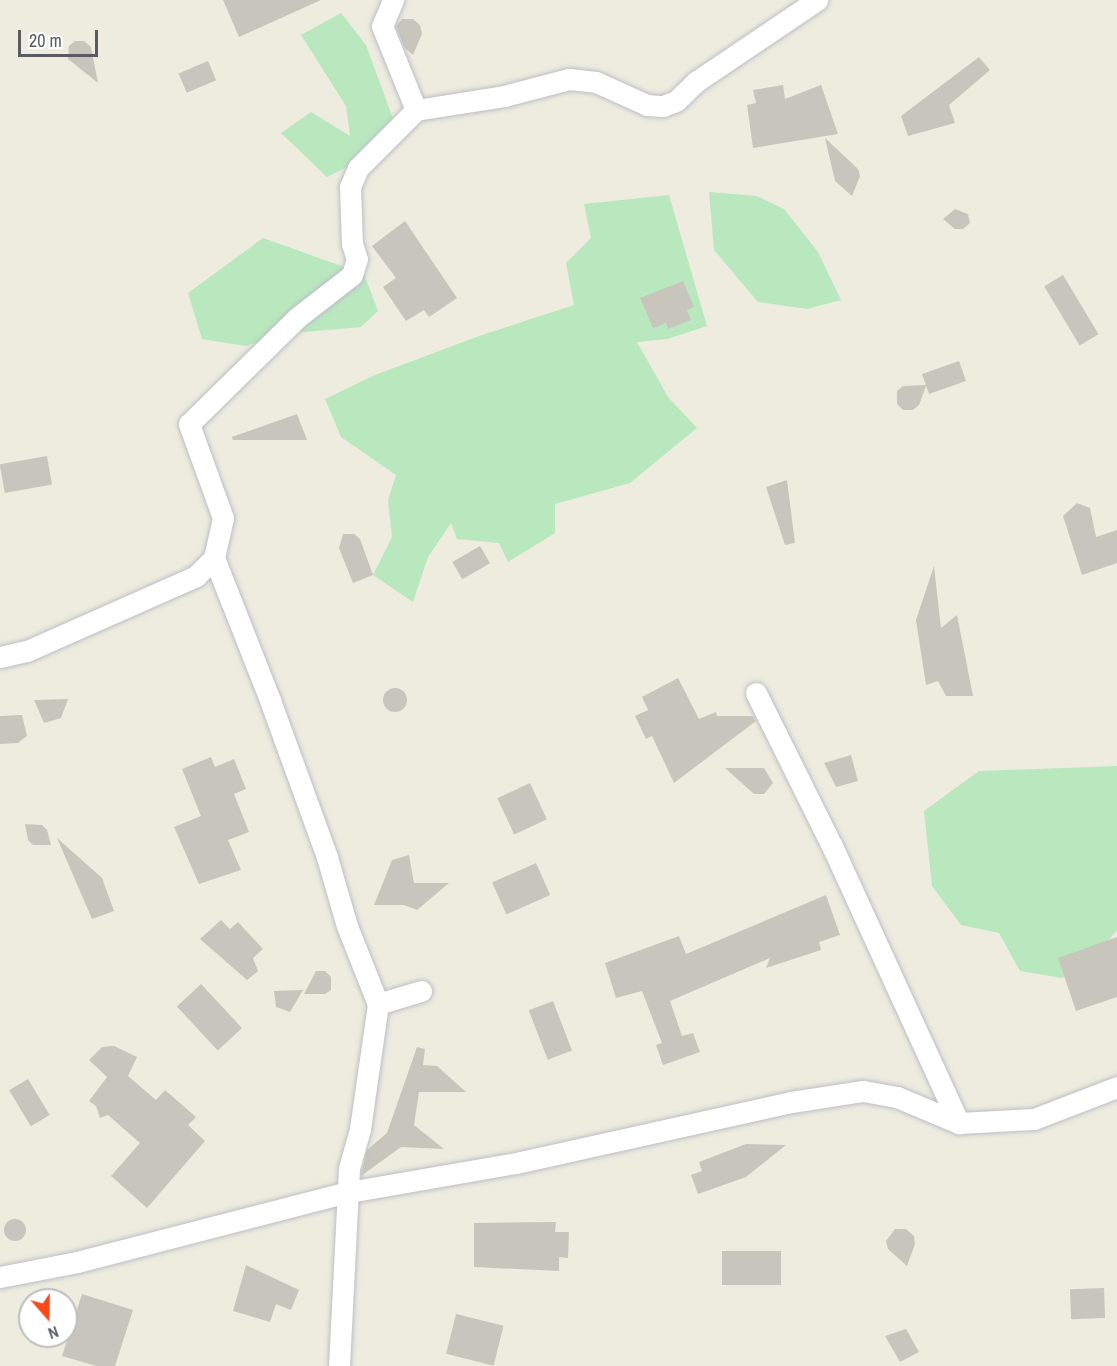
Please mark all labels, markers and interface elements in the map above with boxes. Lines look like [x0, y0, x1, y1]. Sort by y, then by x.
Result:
scale bar [21, 18, 100, 56]
text: 20 m [29, 28, 62, 53]
north arrow [18, 1288, 78, 1348]
text: N [45, 1321, 62, 1345]

